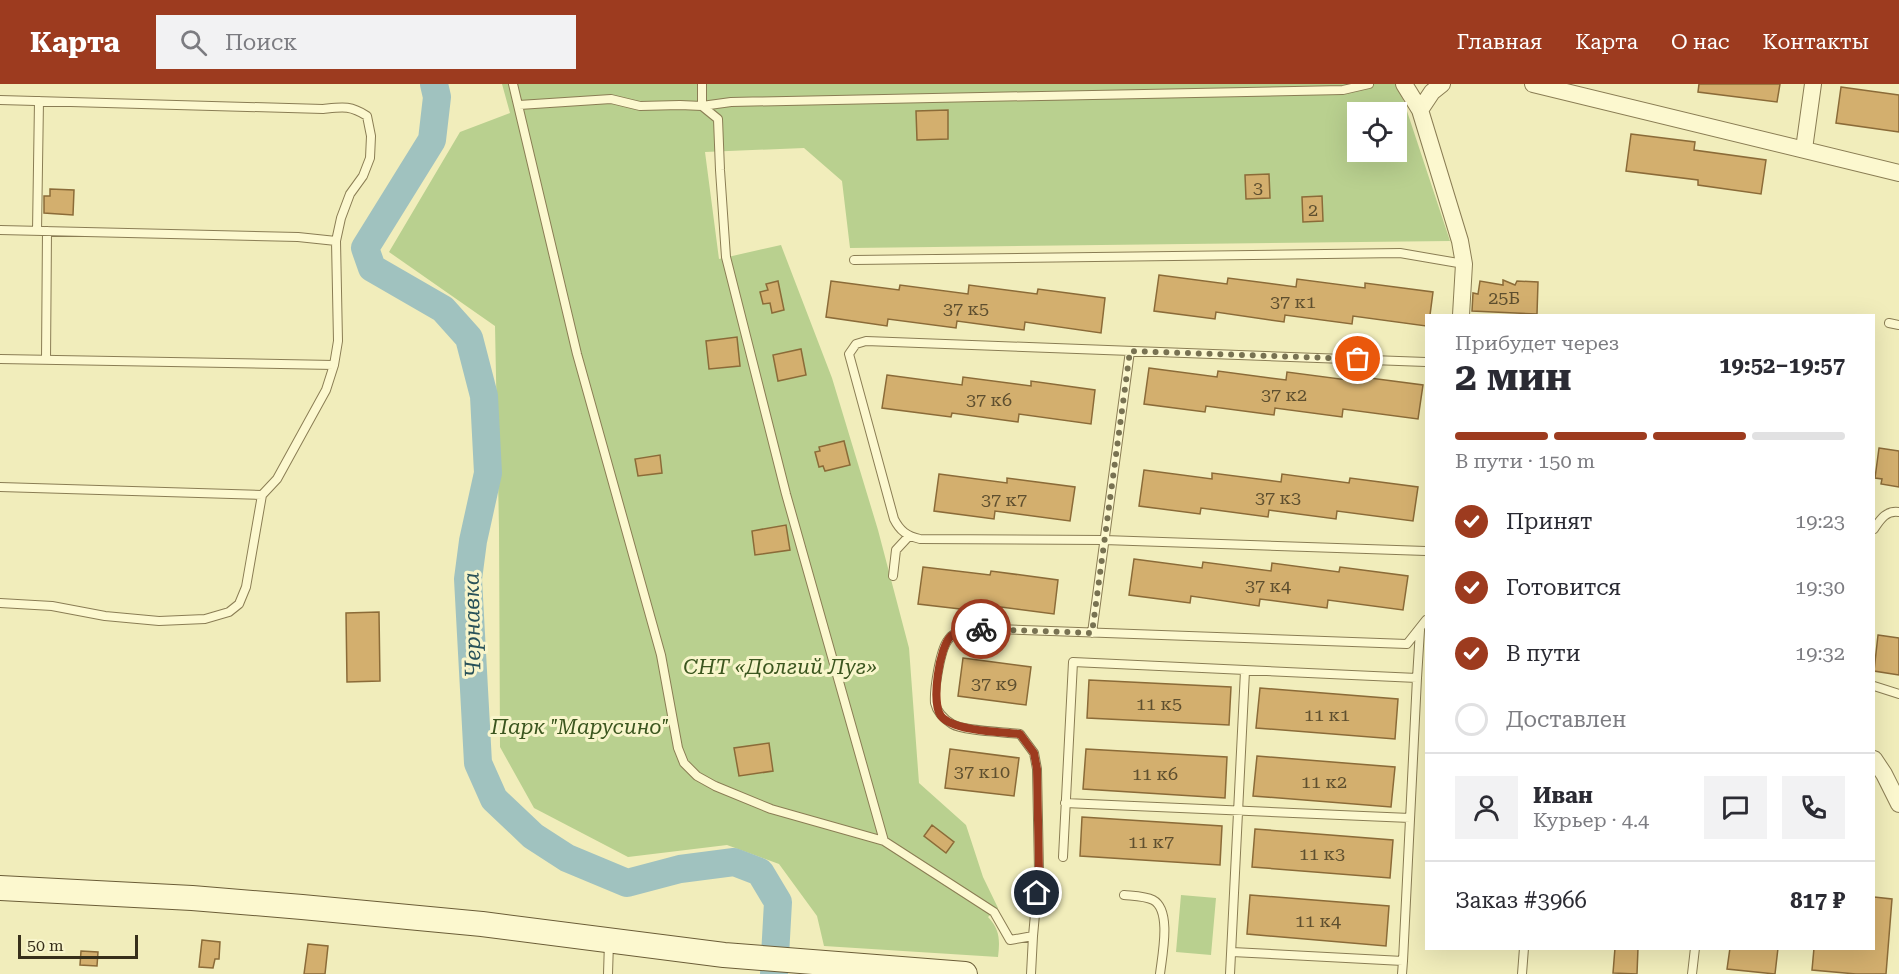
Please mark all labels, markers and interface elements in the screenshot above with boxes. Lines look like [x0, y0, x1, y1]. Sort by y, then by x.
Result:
search box [156, 15, 576, 69]
text: Карта [30, 26, 120, 59]
icon: search [177, 26, 210, 59]
text: Поиск [225, 30, 297, 55]
text: Главная [1457, 30, 1542, 54]
text: Карта [1575, 30, 1638, 54]
text: О нас [1671, 30, 1730, 54]
text: Контакты [1763, 30, 1869, 54]
map controls [1347, 102, 1407, 162]
button: locate [1347, 102, 1407, 162]
house number: 3 [1253, 177, 1263, 198]
house number: 2 [1308, 199, 1318, 220]
house number: 25Б [1488, 287, 1520, 308]
house number: 37 к1 [1270, 291, 1316, 312]
house number: 37 к5 [943, 298, 989, 319]
text: Прибудет через [1455, 331, 1619, 355]
pin [1332, 333, 1383, 384]
icon: bag [1341, 342, 1374, 375]
text: 19:52–19:57 [1719, 353, 1845, 378]
text: 2 мин [1455, 354, 1572, 400]
house number: 37 к2 [1261, 384, 1307, 405]
house number: 37 к6 [966, 389, 1012, 410]
text: В пути · 150 m [1455, 449, 1595, 473]
house number: 37 к3 [1255, 487, 1301, 508]
house number: 37 к7 [981, 489, 1027, 510]
icon: check [1455, 505, 1488, 538]
text: Принят [1506, 509, 1593, 534]
text: 19:23 [1795, 509, 1845, 533]
icon: check [1455, 571, 1488, 604]
water label: Чернавка [459, 572, 485, 678]
house number: 37 к4 [1245, 575, 1291, 596]
text: Готовится [1506, 575, 1621, 600]
text: 19:30 [1795, 575, 1845, 599]
courier [951, 599, 1011, 659]
icon: bike [965, 613, 998, 646]
icon: check [1455, 637, 1488, 670]
text: В пути [1506, 641, 1581, 666]
text: 19:32 [1795, 641, 1845, 665]
park label: СНТ «Долгий Луг» [683, 655, 877, 679]
house number: 37 к9 [971, 673, 1017, 694]
house number: 11 к5 [1136, 693, 1182, 714]
house number: 11 к1 [1304, 704, 1350, 725]
text: Доставлен [1506, 707, 1626, 732]
park label: Парк "Марусино" [490, 715, 669, 739]
house number: 37 к10 [954, 761, 1010, 782]
house number: 11 к6 [1132, 763, 1178, 784]
house number: 11 к2 [1301, 771, 1347, 792]
button: person [1455, 776, 1518, 839]
button: chat [1704, 776, 1767, 839]
button: phone [1782, 776, 1845, 839]
text: Иван [1533, 783, 1593, 808]
text: Курьер · 4.4 [1533, 808, 1649, 832]
house number: 11 к7 [1128, 831, 1174, 852]
house number: 11 к3 [1299, 843, 1345, 864]
pin [1011, 867, 1062, 918]
icon: home [1020, 876, 1053, 909]
text: Заказ #3966 [1455, 888, 1587, 913]
text: 817 ₽ [1790, 888, 1845, 913]
house number: 11 к4 [1295, 910, 1341, 931]
scale bar [18, 932, 138, 960]
text: 50 m [27, 936, 64, 955]

